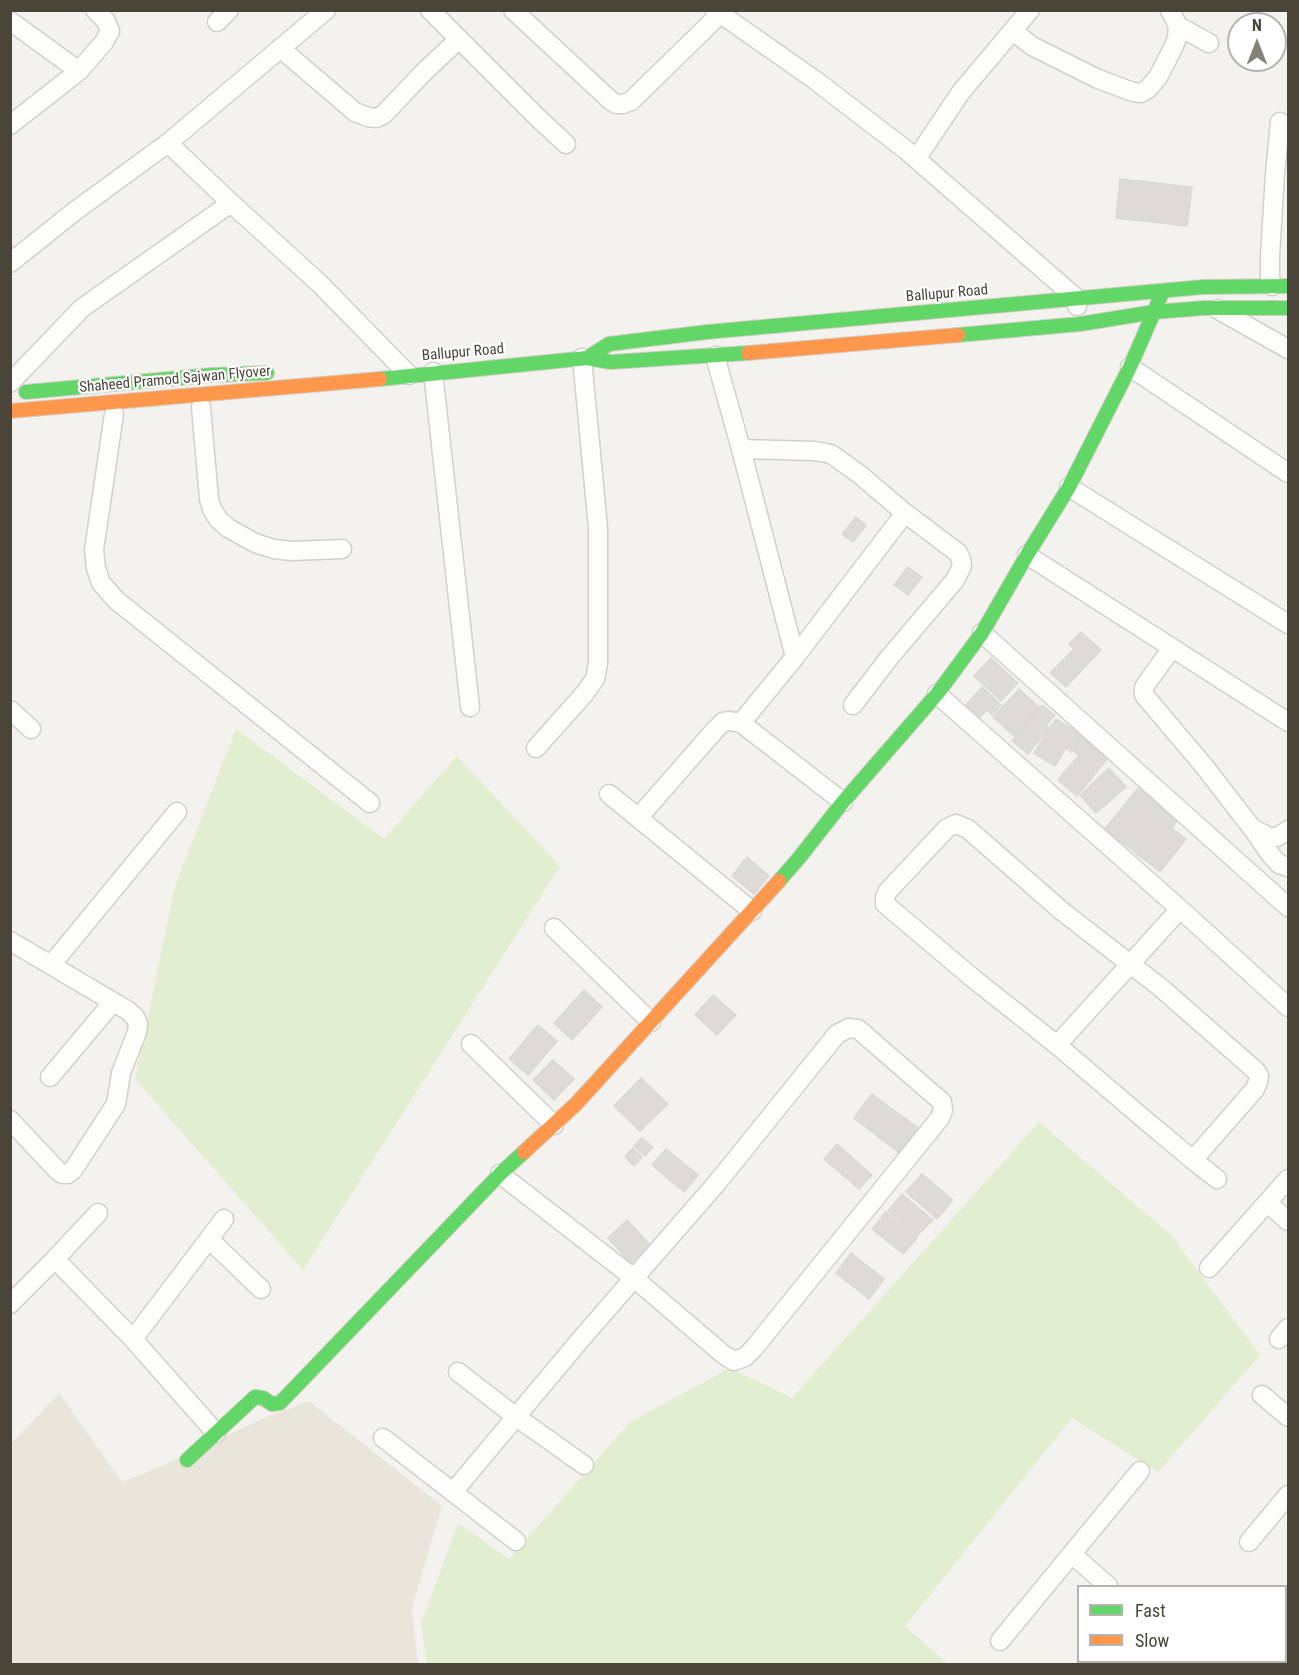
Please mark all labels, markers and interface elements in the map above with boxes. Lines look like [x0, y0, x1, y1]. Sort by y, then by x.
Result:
north arrow [1227, 12, 1287, 72]
text: N [1252, 16, 1262, 35]
street label: Ballupur Road [905, 281, 989, 307]
street label: Ballupur Road [421, 340, 505, 366]
street label: Shaheed Pramod Sajwan Flyover [79, 363, 271, 397]
legend [1077, 1585, 1287, 1663]
text: Fast [1135, 1600, 1166, 1621]
text: Slow [1135, 1630, 1169, 1651]

